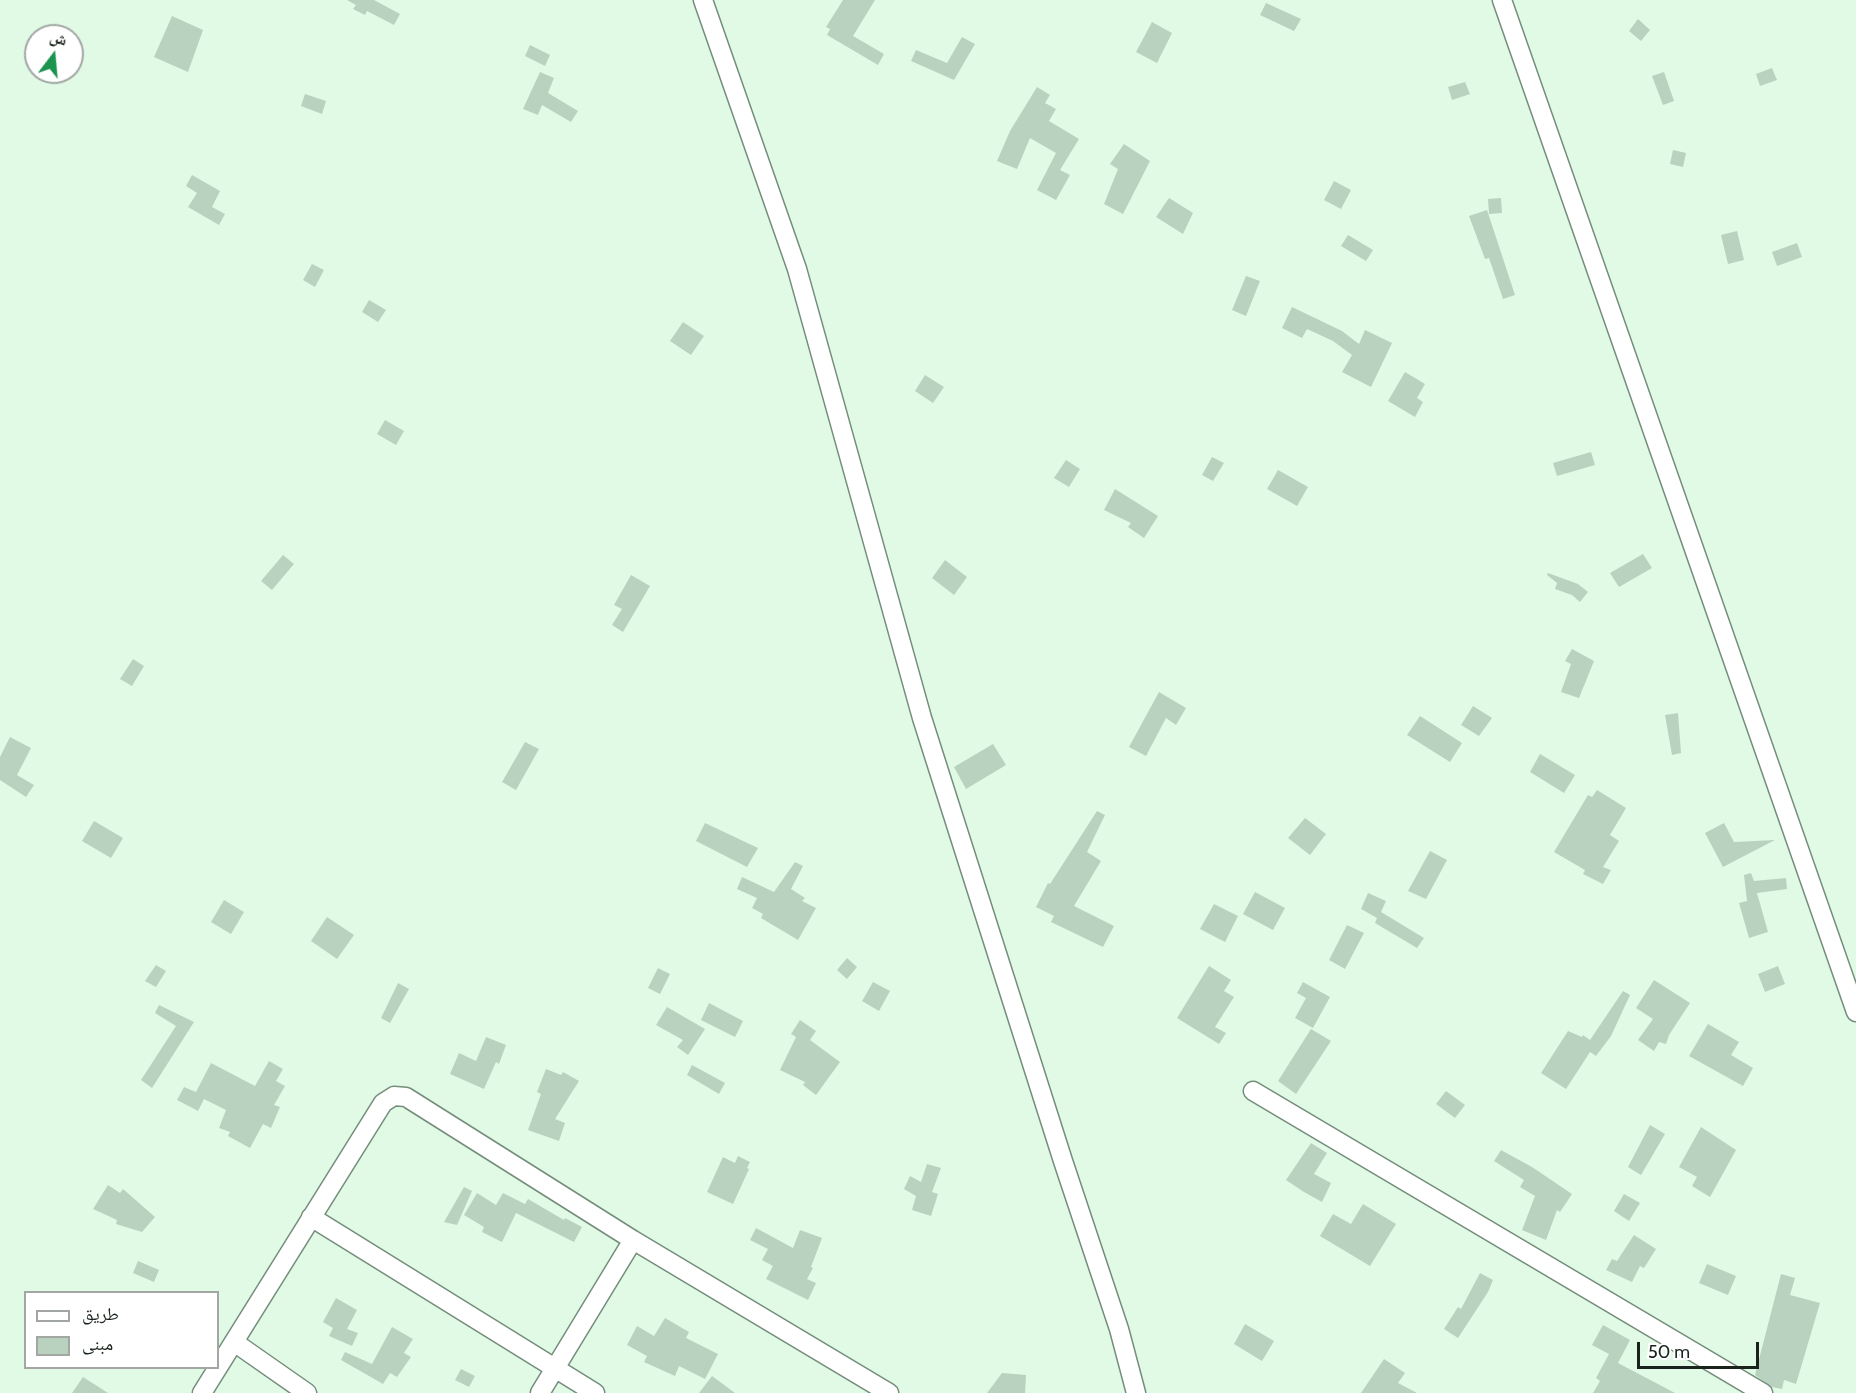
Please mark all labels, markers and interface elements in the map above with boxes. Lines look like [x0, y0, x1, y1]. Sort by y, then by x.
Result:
north arrow [24, 24, 84, 84]
text: ش [48, 27, 69, 50]
legend [24, 1291, 219, 1369]
text: طريق [82, 1303, 119, 1325]
scale bar [1640, 1330, 1762, 1368]
text: مبنى [82, 1333, 113, 1355]
text: 50 m [1648, 1341, 1690, 1363]

